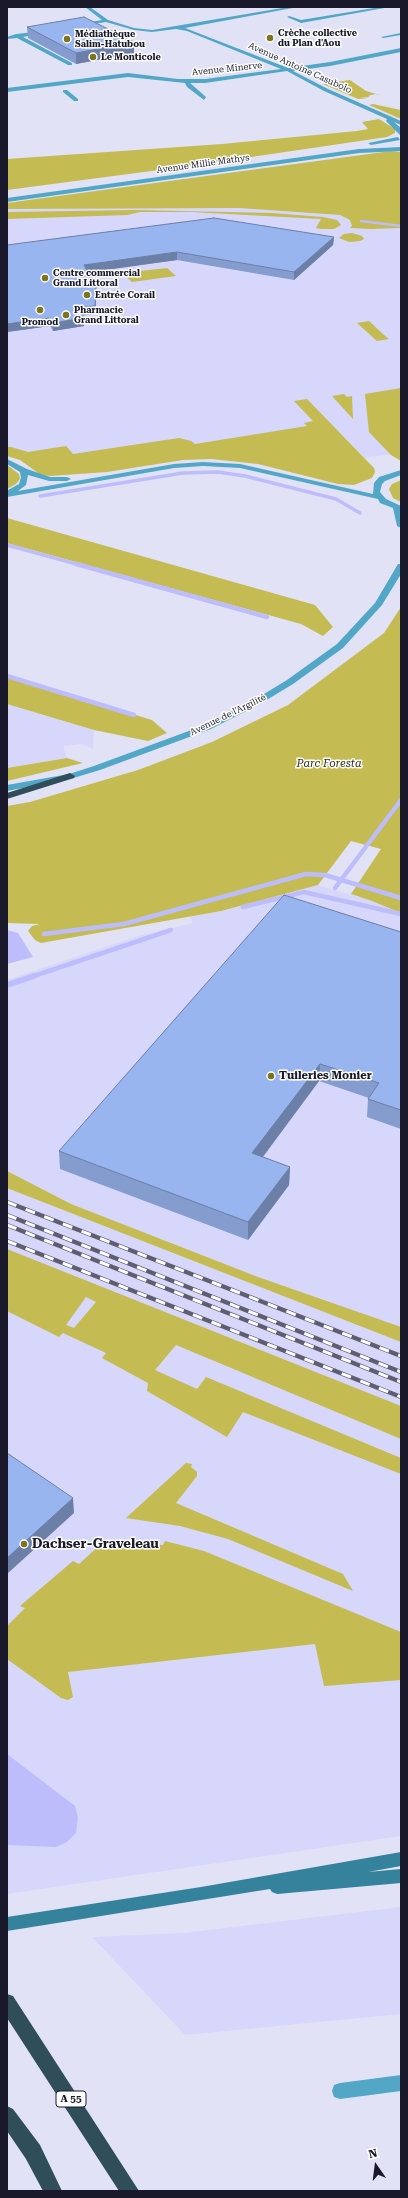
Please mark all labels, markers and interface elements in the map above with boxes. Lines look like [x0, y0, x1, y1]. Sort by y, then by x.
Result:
place label: Crèche collective du Plan d'Aou [278, 28, 357, 49]
place label: Médiathèque Salim-Hatubou [75, 29, 145, 50]
marker: Crèche collective du Plan d'Aou [265, 33, 275, 43]
marker: Médiathèque Salim-Hatubou [62, 34, 72, 44]
street label: Avenue Antoine Casubolo [247, 40, 353, 96]
marker: Le Monticole [88, 52, 98, 62]
place label: Le Monticole [101, 52, 161, 62]
street label: Avenue Minerve [191, 60, 263, 78]
street label: Avenue Millie Mathys [156, 152, 250, 176]
place label: Centre commercial Grand Littoral [53, 268, 140, 289]
marker: Centre commercial Grand Littoral [40, 273, 50, 283]
marker: Entrée Corail [82, 290, 92, 300]
place label: Entrée Corail [95, 290, 155, 300]
marker: Promod [35, 305, 45, 315]
place label: Pharmacie Grand Littoral [74, 305, 139, 326]
marker: Pharmacie Grand Littoral [61, 310, 71, 320]
place label: Promod [22, 317, 58, 327]
street label: Avenue de l'Argilité [188, 692, 268, 738]
park label: Parc Foresta [296, 757, 362, 771]
place label: Tuileries Monier [279, 1069, 372, 1083]
marker: Tuileries Monier [266, 1071, 276, 1081]
place label: Dachser-Graveleau [32, 1536, 159, 1552]
marker: Dachser-Graveleau [19, 1539, 29, 1549]
road number: A 55 [56, 2091, 86, 2107]
north arrow [356, 2146, 396, 2186]
text: N [367, 2147, 379, 2161]

